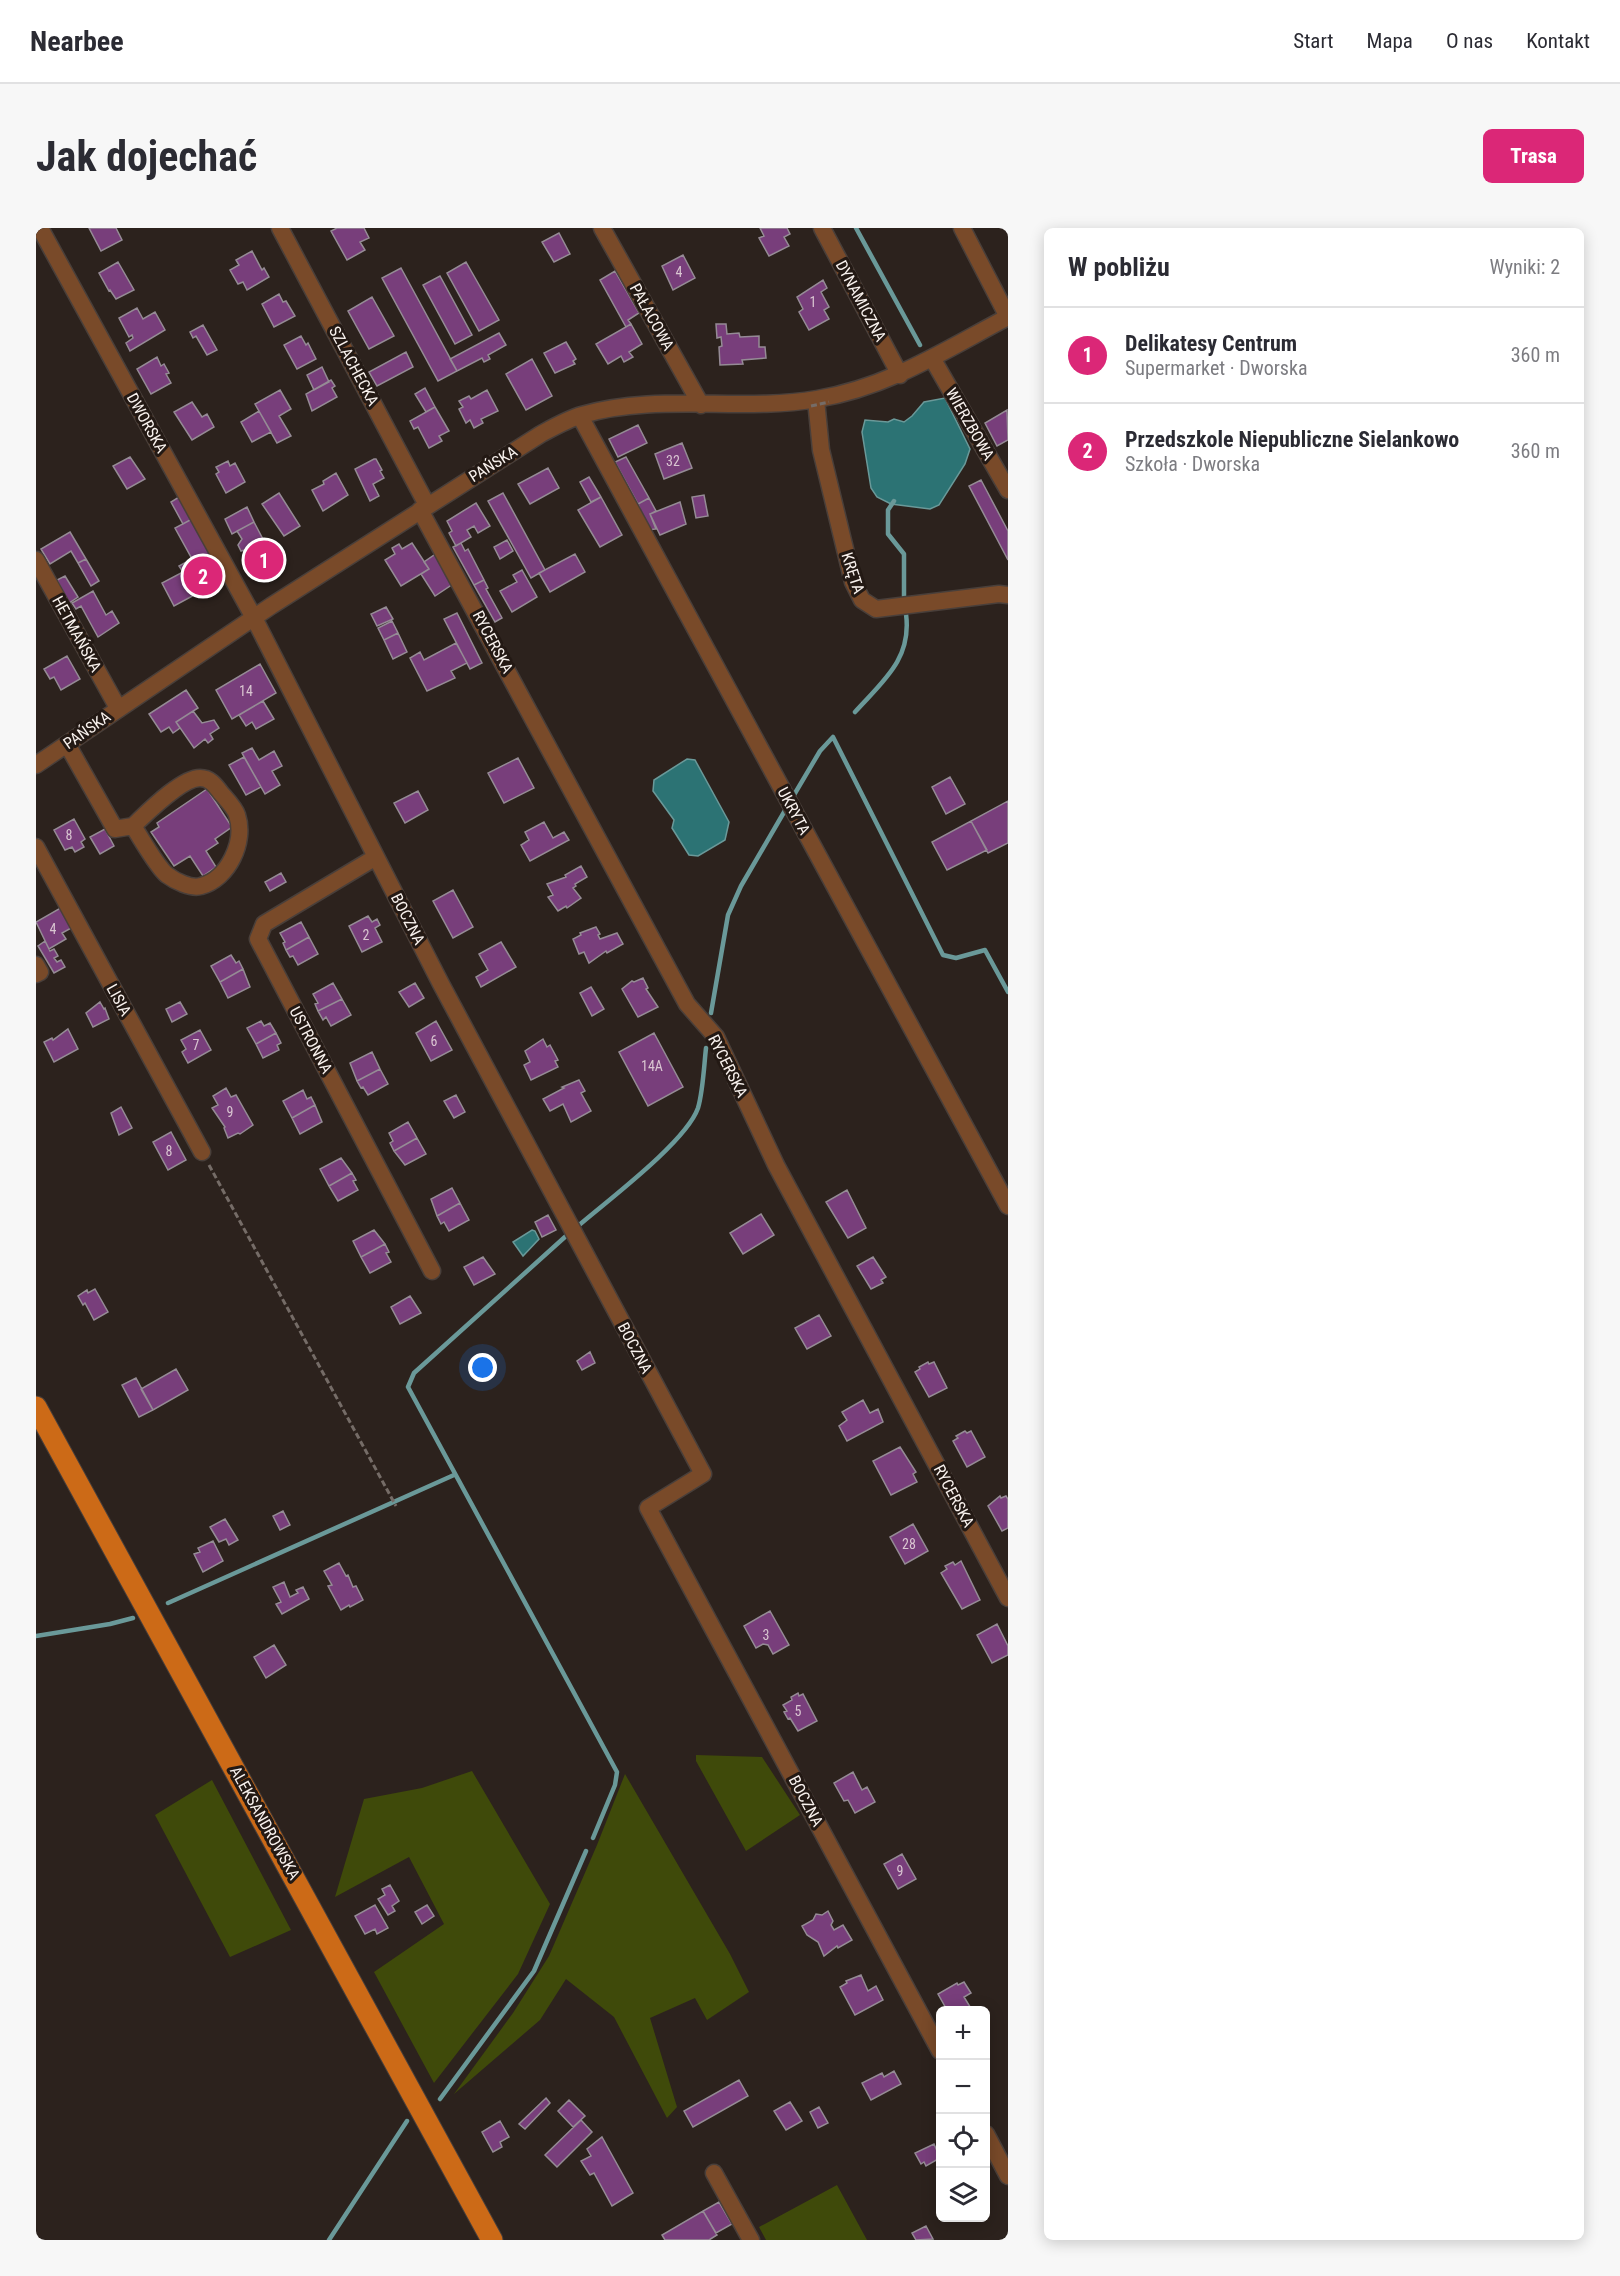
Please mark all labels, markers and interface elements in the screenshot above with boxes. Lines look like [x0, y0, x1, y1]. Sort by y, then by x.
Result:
text: Nearbee [30, 25, 124, 58]
text: Start [1293, 29, 1334, 53]
text: Mapa [1367, 29, 1413, 53]
text: O nas [1446, 29, 1493, 53]
text: Kontakt [1526, 29, 1590, 53]
button: Trasa [1483, 129, 1584, 183]
text: Jak dojechać [36, 132, 257, 181]
text: W pobliżu [1068, 252, 1170, 282]
text: Wyniki: 2 [1489, 255, 1560, 279]
street label: DYNAMICZNA [832, 257, 890, 345]
house number: 4 [676, 264, 683, 280]
street label: PAŁACOWA [626, 280, 678, 354]
house number: 1 [810, 294, 816, 310]
street label: SZLACHECKA [325, 323, 383, 409]
text: Delikatesy Centrum [1125, 331, 1297, 356]
text: 1 [1082, 343, 1093, 367]
text: 360 m [1511, 343, 1560, 367]
text: Supermarket · Dworska [1125, 356, 1308, 380]
street label: WIERZBOWA [942, 384, 998, 464]
street label: DWORSKA [123, 390, 171, 456]
text: Przedszkole Niepubliczne Sielankowo [1125, 427, 1459, 452]
text: 2 [1082, 439, 1093, 463]
text: 360 m [1511, 439, 1560, 463]
street label: PAŃSKA [465, 442, 521, 486]
text: Szkoła · Dworska [1125, 452, 1260, 476]
house number: 32 [666, 453, 680, 469]
pin: 1 [244, 538, 284, 582]
street label: KRĘTA [837, 550, 869, 596]
pin: 2 [184, 554, 222, 598]
street label: HETMAŃSKA [48, 593, 106, 675]
street label: RYCERSKA [469, 607, 517, 677]
house number: 14 [239, 683, 253, 699]
street label: PAŃSKA [60, 707, 114, 753]
street label: UKRYTA [774, 784, 814, 838]
house number: 8 [66, 827, 73, 843]
street label: BOCZNA [387, 890, 429, 948]
house number: 4 [50, 921, 57, 937]
house number: 2 [363, 927, 370, 943]
street label: LISIA [103, 981, 135, 1019]
street label: USTRONNA [285, 1003, 337, 1077]
street label: RYCERSKA [704, 1031, 752, 1101]
house number: 6 [431, 1033, 438, 1049]
house number: 7 [193, 1037, 200, 1053]
house number: 14A [641, 1058, 663, 1074]
house number: 9 [227, 1104, 233, 1120]
house number: 8 [166, 1143, 173, 1159]
street label: BOCZNA [614, 1319, 656, 1377]
your location [468, 1353, 497, 1382]
street label: RYCERSKA [930, 1461, 978, 1531]
house number: 28 [902, 1536, 916, 1552]
house number: 3 [763, 1627, 769, 1643]
house number: 5 [795, 1703, 802, 1719]
street label: ALEKSANDROWSKA [226, 1763, 304, 1883]
street label: BOCZNA [785, 1772, 827, 1830]
house number: 9 [897, 1863, 903, 1879]
map controls [936, 2006, 990, 2222]
button: + [936, 2006, 990, 2060]
button: − [936, 2060, 990, 2114]
button: locate [936, 2114, 990, 2168]
button: layers [936, 2168, 990, 2222]

